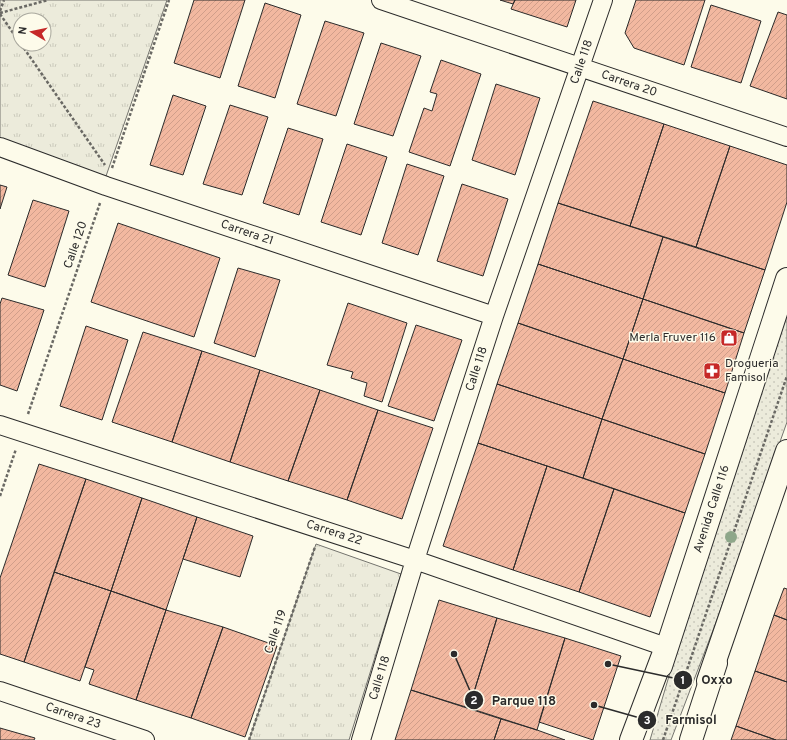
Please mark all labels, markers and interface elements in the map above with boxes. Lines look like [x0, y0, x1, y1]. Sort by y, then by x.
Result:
north arrow [12, 12, 52, 52]
text: N [16, 26, 31, 36]
street label: Calle 118 [567, 38, 597, 86]
street label: Carrera 20 [599, 67, 659, 101]
street label: Carrera 21 [218, 216, 276, 250]
street label: Calle 120 [60, 219, 92, 271]
shop icon: Merla Fruver 116 [719, 328, 739, 348]
place label: Merla Fruver 116 [629, 330, 716, 346]
street label: Calle 118 [462, 345, 492, 393]
place label: Drogueria Famisol [725, 356, 778, 386]
pharmacy icon: Drogueria Famisol [702, 361, 722, 381]
street label: Avenida Calle 116 [690, 463, 734, 555]
street label: Carrera 22 [304, 516, 364, 550]
street label: Calle 119 [261, 608, 291, 656]
street label: Calle 118 [366, 654, 394, 702]
callout: Oxxo [673, 667, 740, 692]
text: 1 [681, 673, 685, 689]
text: Oxxo [701, 673, 733, 689]
callout: Parque 118 [464, 688, 564, 713]
text: 2 [470, 693, 478, 709]
text: Parque 118 [492, 694, 556, 710]
street label: Carrera 23 [43, 699, 103, 733]
callout: Farmisol [637, 707, 725, 732]
text: 3 [643, 713, 651, 729]
text: Farmisol [665, 713, 717, 729]

